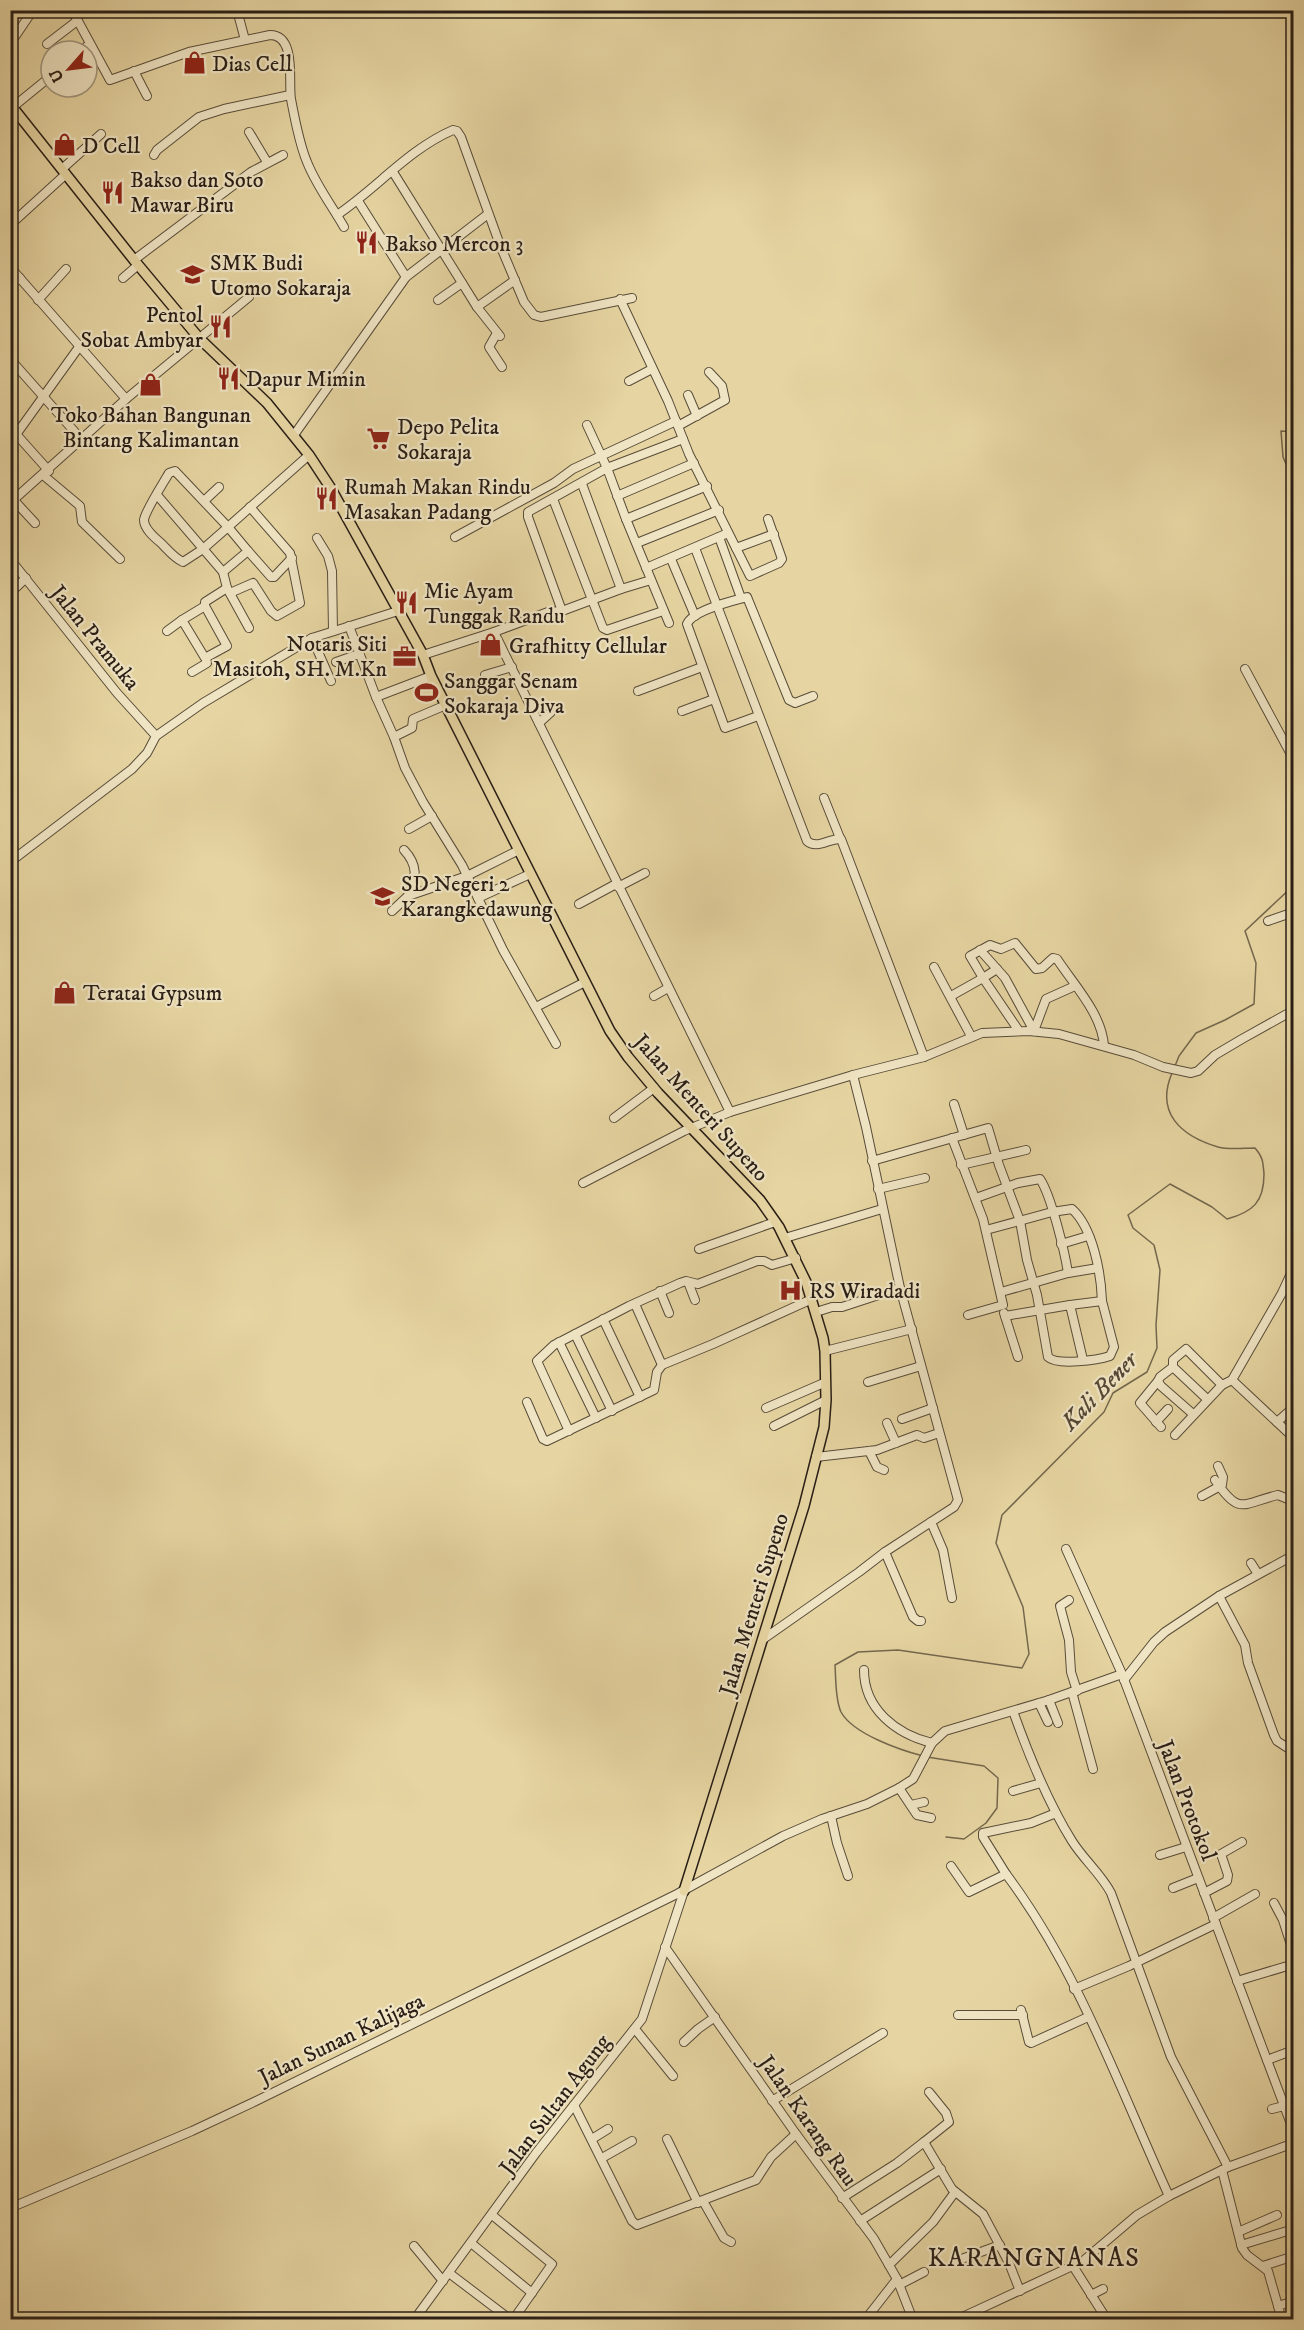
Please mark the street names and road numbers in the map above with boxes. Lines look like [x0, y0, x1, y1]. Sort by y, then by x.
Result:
street label: Jalan Pramuka [43, 578, 146, 696]
street label: Jalan Menteri Supeno [626, 1027, 774, 1187]
street label: Jalan Menteri Supeno [713, 1510, 795, 1701]
street label: Jalan Protokol [1151, 1735, 1222, 1865]
street label: Jalan Sunan Kalijaga [253, 1987, 429, 2092]
street label: Jalan Sultan Agung [492, 2029, 617, 2182]
street label: Jalan Karang Rau [751, 2049, 863, 2192]

